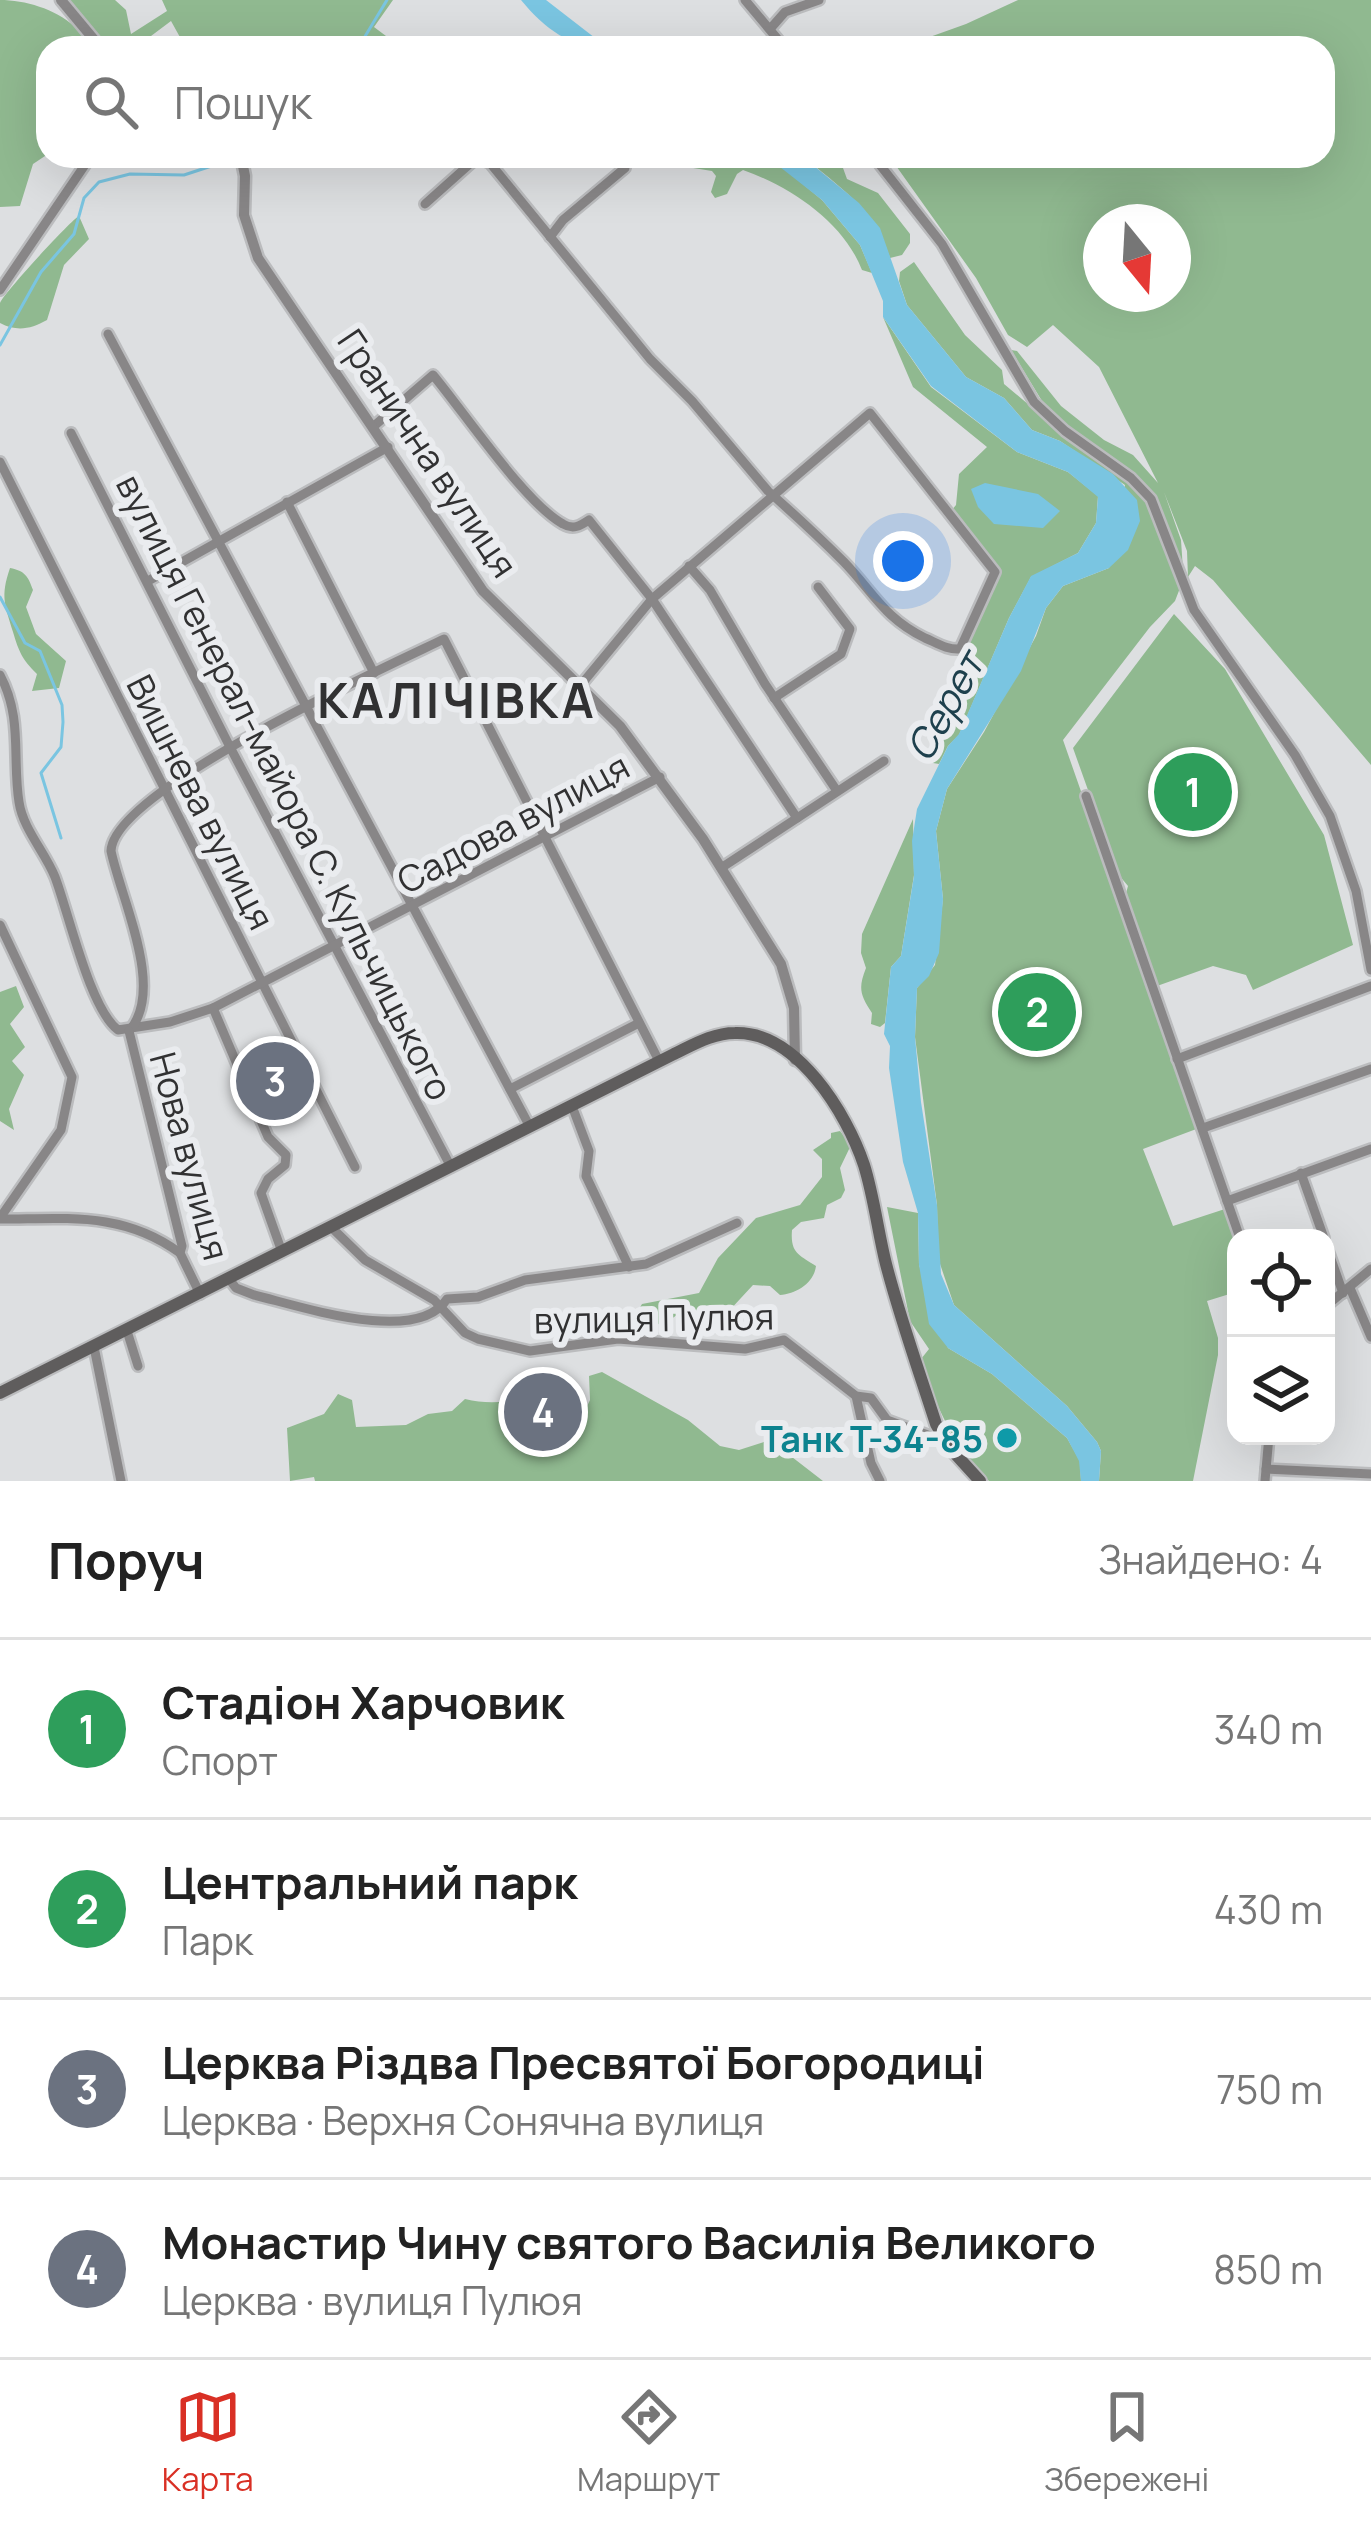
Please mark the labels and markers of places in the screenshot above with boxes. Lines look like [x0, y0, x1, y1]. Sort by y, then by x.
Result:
pin: 1 [1154, 747, 1232, 837]
pin: 2 [998, 967, 1076, 1057]
pin: 3 [236, 1036, 314, 1126]
pin: 4 [504, 1367, 582, 1457]
place label: Танк Т-34-85 [761, 1414, 983, 1463]
marker: Танк Т-34-85 [994, 1425, 1020, 1451]

